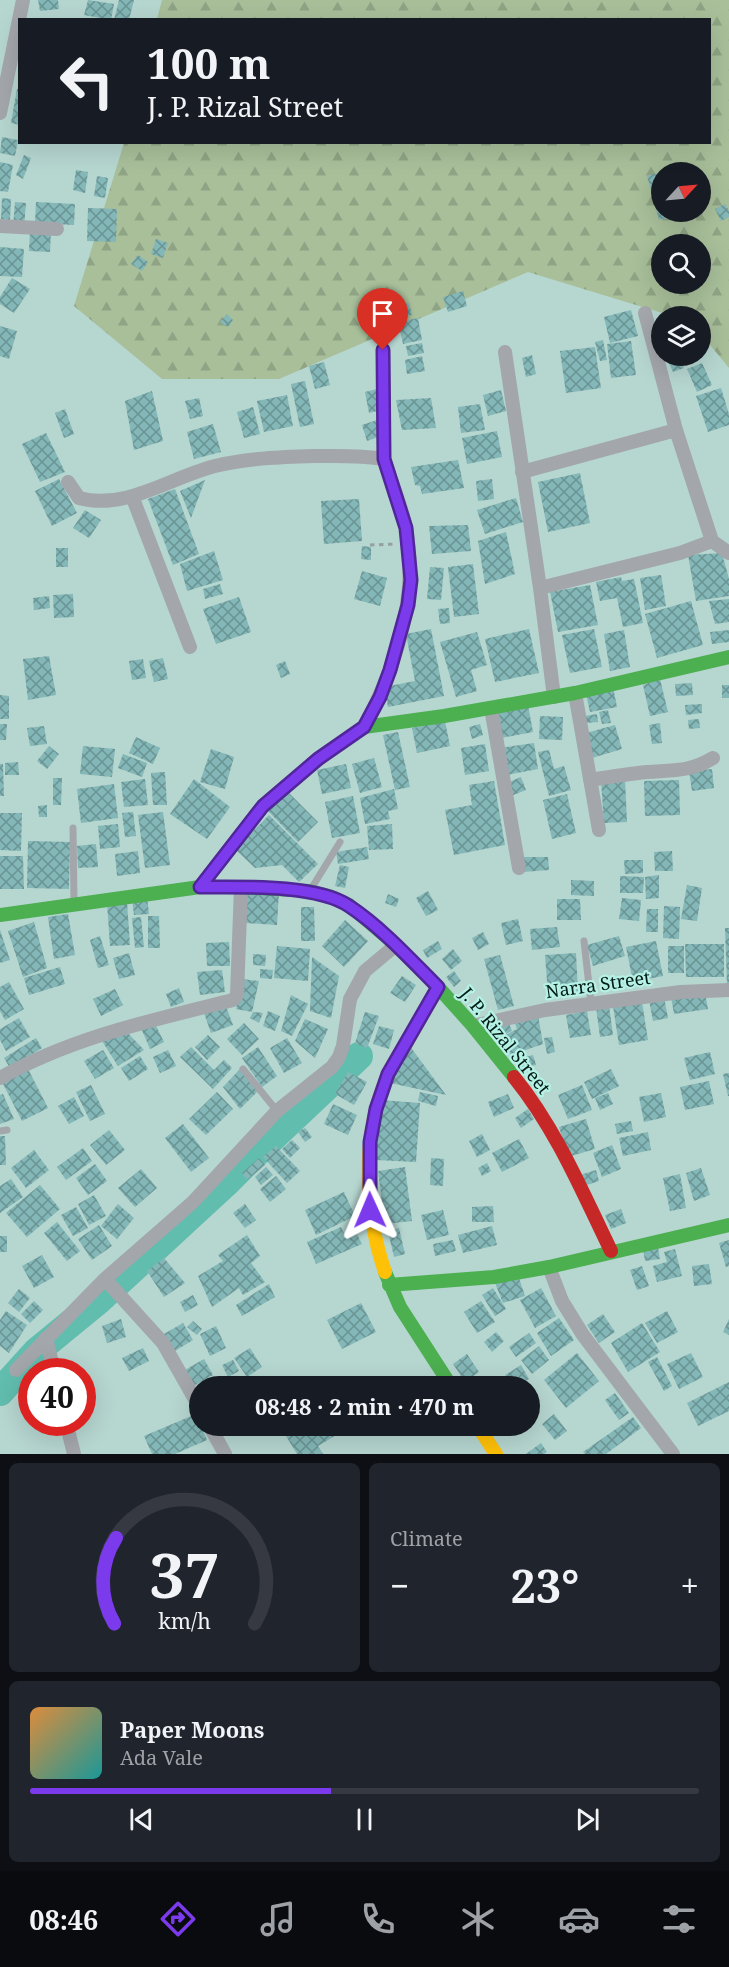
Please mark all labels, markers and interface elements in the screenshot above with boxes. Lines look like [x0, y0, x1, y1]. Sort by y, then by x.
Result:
text: 100 m [147, 34, 271, 91]
icon: left [48, 42, 126, 120]
text: J. P. Rizal Street [147, 88, 343, 125]
north arrow [651, 162, 711, 222]
map controls [651, 162, 711, 366]
button: search [651, 234, 711, 294]
pin [357, 288, 408, 350]
icon: arrive [366, 297, 399, 330]
button: layers [651, 306, 711, 366]
street label: Narra Street [544, 965, 652, 1003]
street label: J. P. Rizal Street [455, 981, 556, 1099]
position arrow [338, 1178, 402, 1242]
speed limit sign: 40 [18, 1358, 96, 1436]
text: 08:48 · 2 min · 470 m [255, 1391, 474, 1421]
text: Climate [390, 1525, 463, 1552]
text: 37 [149, 1531, 220, 1616]
text: 23° [510, 1555, 579, 1616]
text: − [390, 1563, 409, 1608]
text: + [681, 1563, 699, 1608]
text: km/h [158, 1607, 211, 1636]
text: Paper Moons [120, 1714, 264, 1744]
text: Ada Vale [120, 1744, 203, 1771]
icon: previous [125, 1803, 158, 1836]
icon: pause [348, 1803, 381, 1836]
icon: next [571, 1803, 604, 1836]
icon: directions [157, 1898, 199, 1940]
icon: music [257, 1898, 299, 1940]
icon: phone [357, 1898, 399, 1940]
icon: climate [457, 1898, 499, 1940]
icon: car [558, 1898, 600, 1940]
icon: filters [658, 1898, 700, 1940]
text: 08:46 [29, 1901, 98, 1938]

